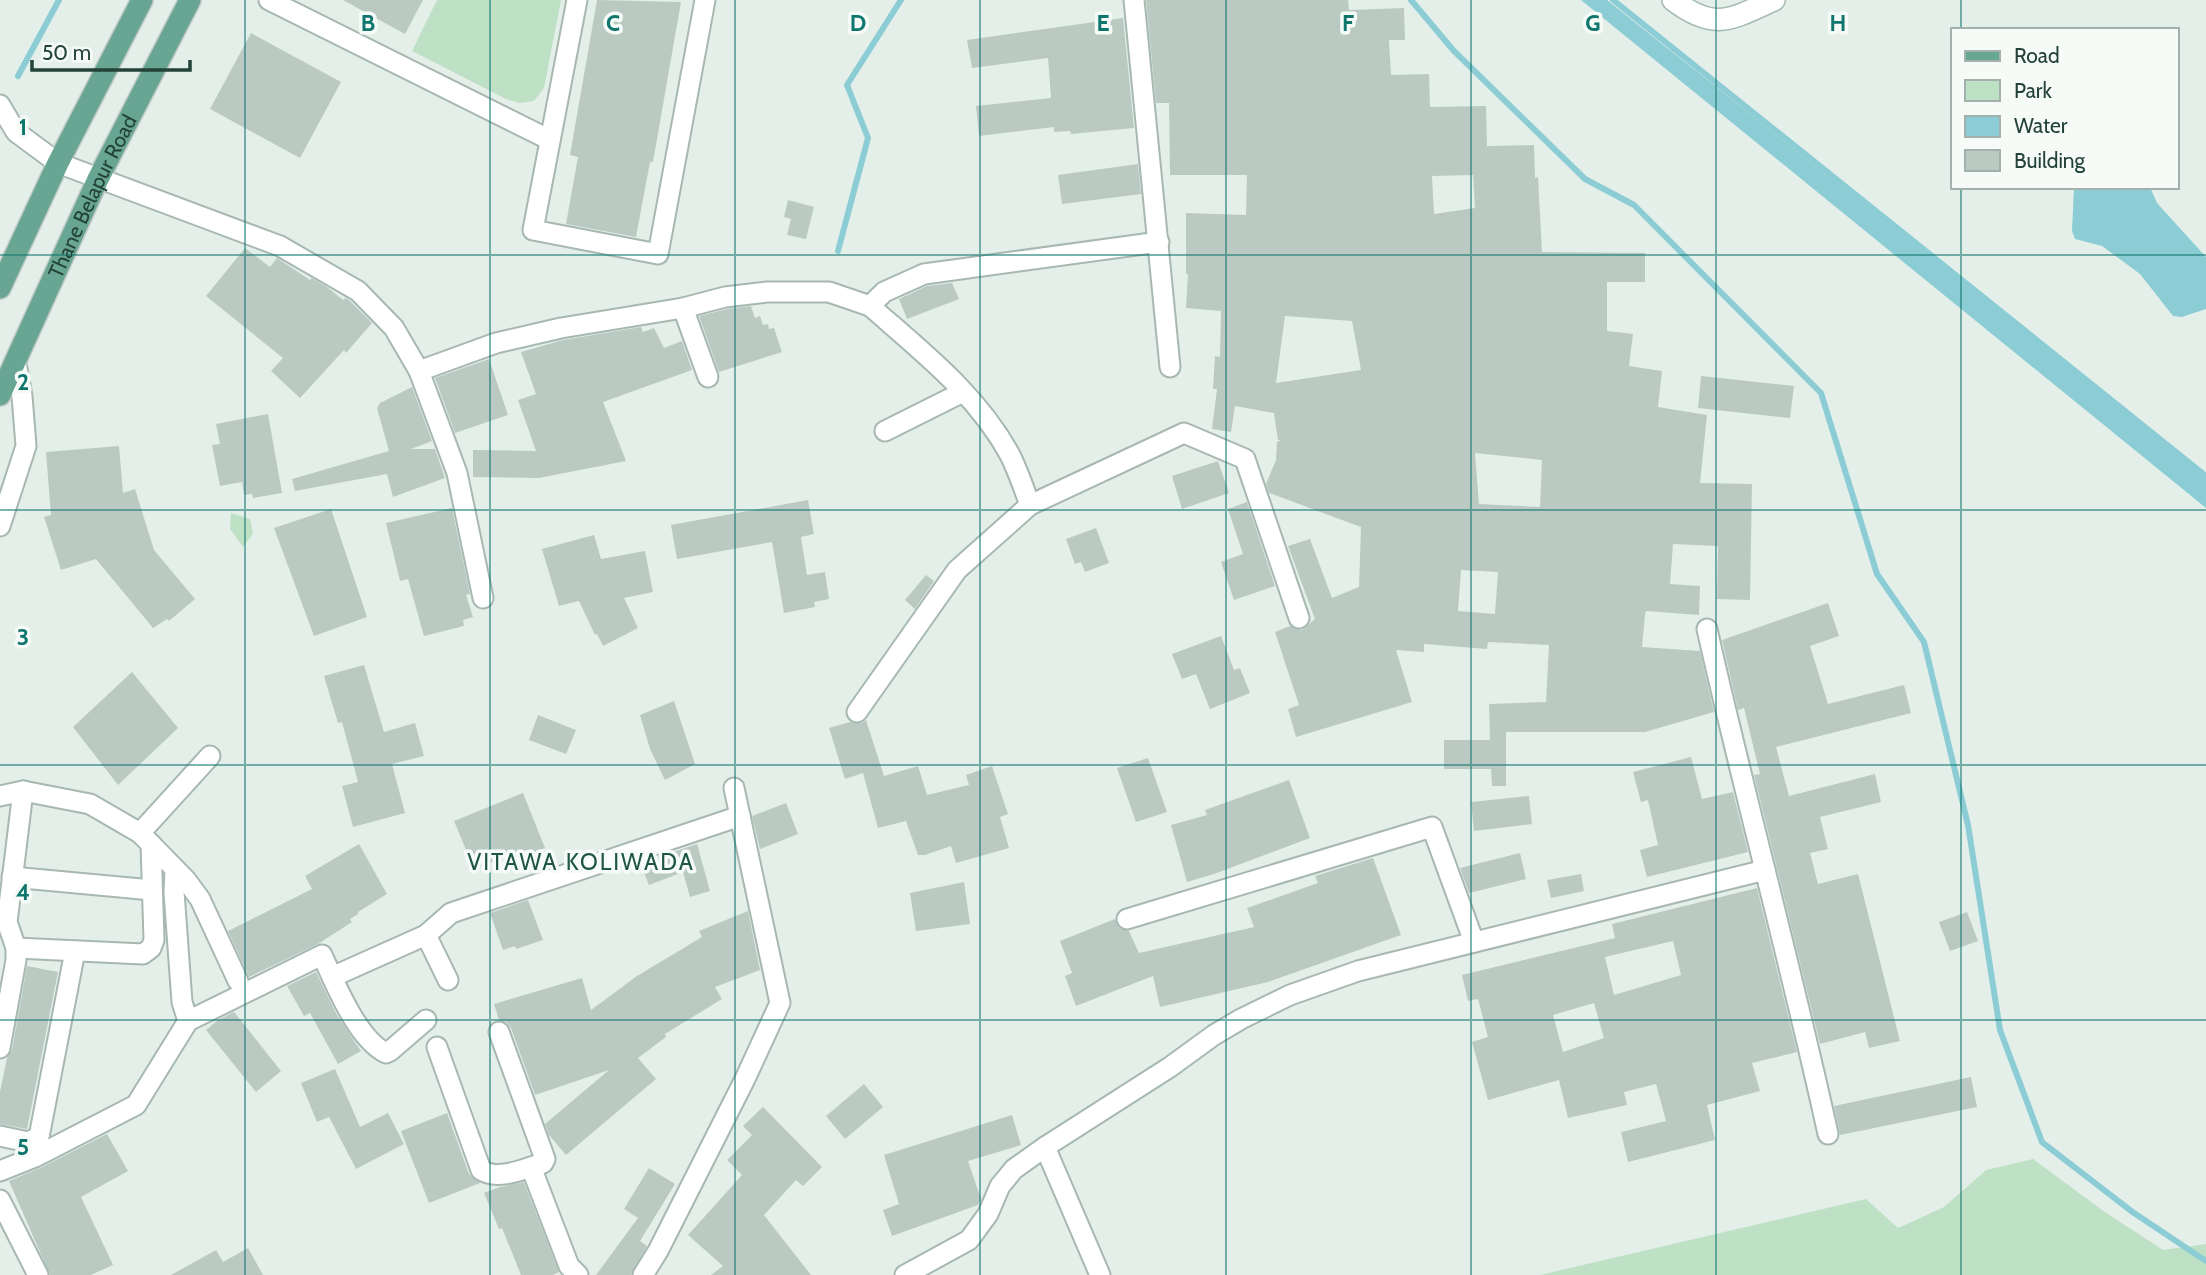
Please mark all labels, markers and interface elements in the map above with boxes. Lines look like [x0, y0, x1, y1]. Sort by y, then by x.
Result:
text: B [361, 9, 375, 37]
text: C [606, 9, 620, 37]
text: D [850, 9, 866, 37]
text: E [1096, 9, 1110, 37]
text: F [1342, 9, 1354, 37]
text: G [1585, 9, 1601, 37]
text: H [1830, 9, 1846, 37]
scale bar [32, 28, 189, 72]
legend [1951, 28, 2178, 189]
text: 50 m [42, 40, 91, 65]
text: Road [2014, 43, 2060, 68]
text: Park [2014, 78, 2052, 103]
street label: Thane Belapur Road [42, 110, 141, 282]
text: 1 [19, 113, 27, 141]
text: Water [2014, 113, 2068, 138]
text: Building [2014, 148, 2086, 173]
text: 2 [17, 368, 29, 396]
text: 3 [17, 623, 29, 651]
district label: VITAWA KOLIWADA [467, 848, 695, 876]
text: 4 [16, 878, 30, 906]
text: 5 [17, 1133, 29, 1161]

